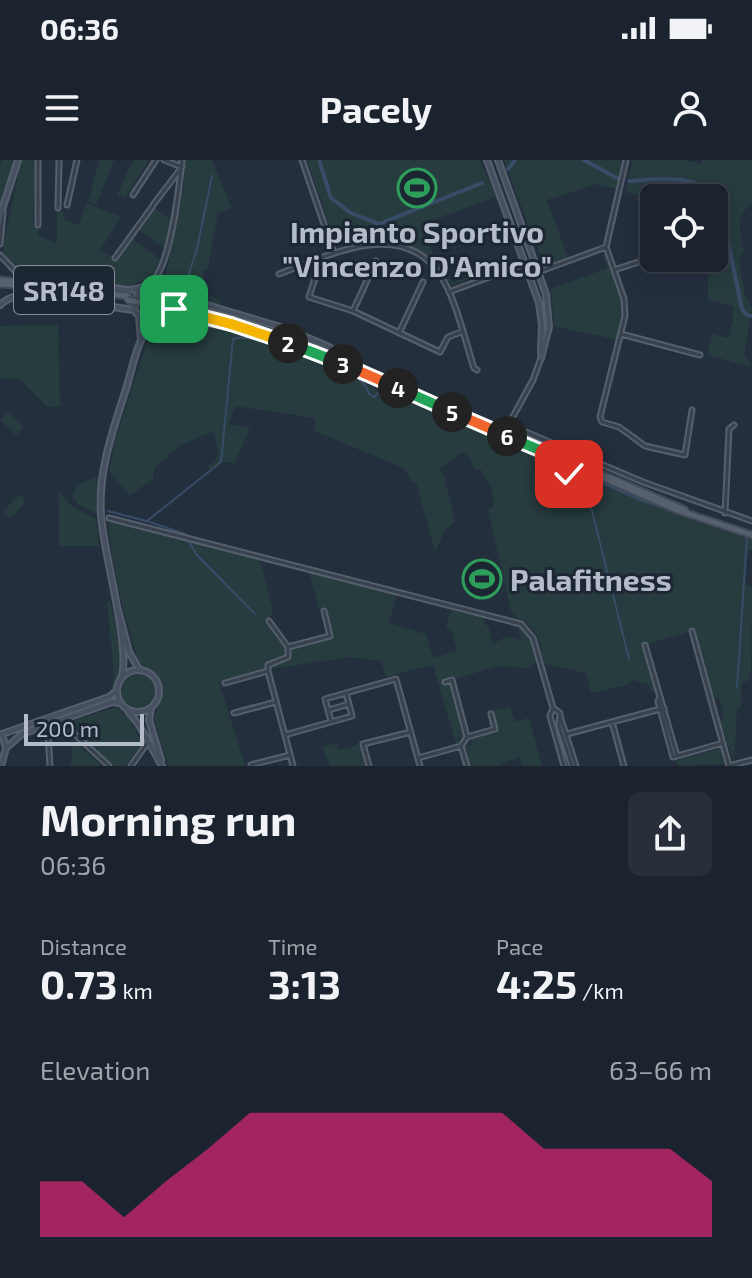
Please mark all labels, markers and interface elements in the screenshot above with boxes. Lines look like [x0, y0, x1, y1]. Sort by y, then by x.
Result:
text: 06:36 [40, 10, 119, 46]
icon: menu [40, 86, 84, 130]
icon: person [668, 86, 712, 130]
text: Pacely [320, 87, 432, 130]
sports icon: Impianto Sportivo "Vincenzo D'Amico" [396, 167, 438, 209]
map controls [640, 184, 728, 272]
button: locate [640, 184, 728, 272]
place label: Impianto Sportivo "Vincenzo D'Amico" [282, 213, 552, 283]
road number: SR148 [14, 266, 114, 314]
pin [140, 275, 208, 343]
icon: arrive [152, 287, 196, 331]
pin: 2 [268, 323, 308, 363]
text: 2 [282, 330, 294, 356]
pin: 3 [323, 344, 363, 384]
text: 3 [337, 351, 349, 377]
pin: 4 [378, 368, 418, 408]
text: 4 [391, 375, 405, 401]
pin: 5 [432, 392, 472, 432]
text: 5 [446, 399, 458, 425]
pin: 6 [487, 416, 527, 456]
text: 6 [501, 423, 513, 449]
pin [535, 440, 603, 508]
icon: check [547, 452, 591, 496]
sports icon: Palafitness [461, 558, 503, 600]
place label: Palafitness [510, 561, 672, 597]
scale bar [24, 710, 144, 746]
text: 200 m [36, 715, 99, 741]
text: Morning run [40, 792, 296, 845]
button: share [628, 792, 712, 876]
text: 06:36 [40, 849, 106, 880]
text: Distance [40, 933, 127, 959]
text: Time [268, 933, 317, 959]
text: Pace [496, 933, 543, 959]
text: 0.73 [40, 959, 118, 1007]
text: 3:13 [268, 959, 341, 1007]
text: 4:25 [496, 959, 577, 1007]
text: km [118, 977, 153, 1003]
text: /km [577, 977, 624, 1003]
text: Elevation [40, 1054, 150, 1085]
text: 63–66 m [609, 1054, 712, 1085]

